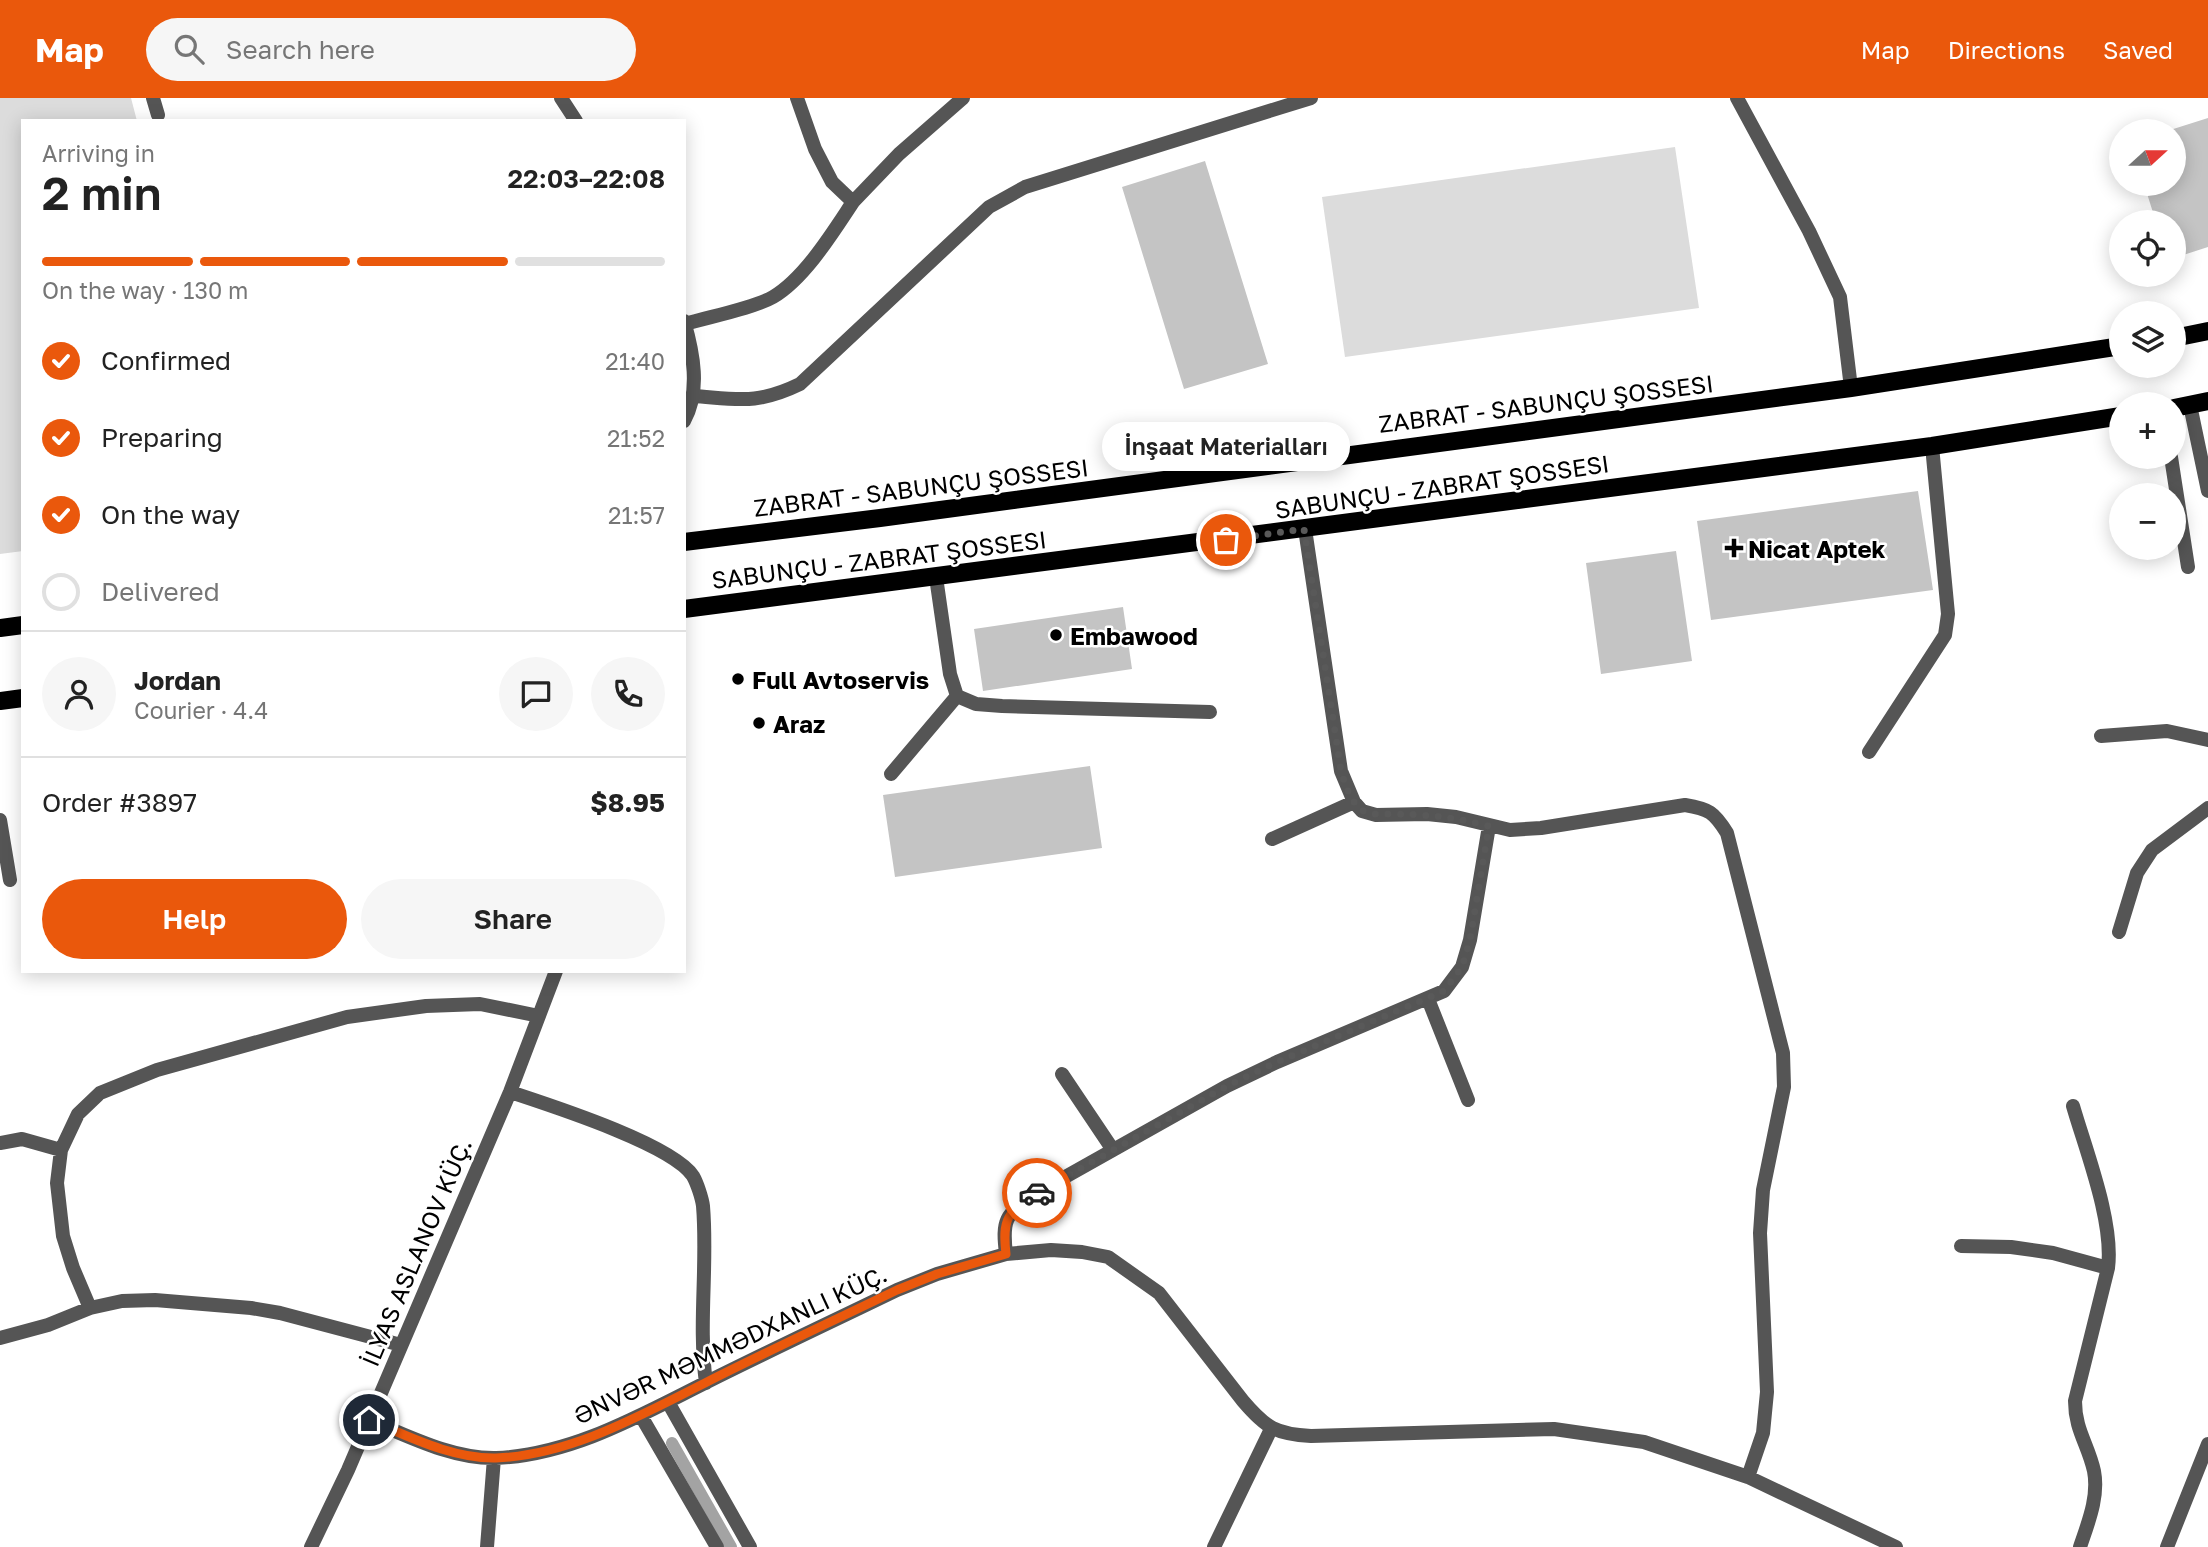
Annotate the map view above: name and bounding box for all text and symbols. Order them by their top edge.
search box [146,18,636,81]
text: Map [35,30,104,69]
icon: search [170,30,208,68]
text: Search here [226,34,375,65]
text: Map [1861,35,1910,64]
text: Directions [1948,35,2065,64]
text: Saved [2103,35,2173,64]
north arrow [2109,119,2186,196]
map controls [2109,119,2186,560]
text: Arriving in [42,139,155,167]
text: 22:03–22:08 [508,163,665,194]
text: 2 min [42,165,162,220]
button: locate [2109,210,2186,287]
text: On the way · 130 m [42,276,248,304]
button: layers [2109,301,2186,378]
icon: check [42,342,80,380]
text: Confirmed [101,345,231,376]
text: 21:40 [605,347,665,375]
street label: ZABRAT - SABUNÇU ŞOSSESI [1377,368,1715,438]
button: + [2109,392,2186,469]
icon: check [42,419,80,457]
callout: İnşaat Materialları [1102,421,1350,470]
text: Preparing [101,422,223,453]
text: 21:52 [607,424,665,452]
text: İnşaat Materialları [1124,432,1328,460]
street label: SABUNÇU - ZABRAT ŞOSSESI [1273,448,1611,524]
street label: ZABRAT - SABUNÇU ŞOSSESI [752,452,1090,522]
button: − [2109,483,2186,560]
icon: check [42,496,80,534]
text: On the way [101,499,240,530]
text: 21:57 [608,501,665,529]
pin [1196,510,1256,570]
icon: bag [1207,521,1245,559]
street label: SABUNÇU - ZABRAT ŞOSSESI [710,524,1048,594]
place label: Nicat Aptek [1748,534,1886,563]
marker: Nicat Aptek [1726,540,1742,556]
text: Delivered [101,576,220,607]
place label: Embawood [1070,621,1198,650]
marker: Embawood [1048,627,1064,643]
button: person [42,657,116,731]
button: chat [499,657,573,731]
button: phone [591,657,665,731]
text: Jordan [134,665,221,696]
place label: Full Avtoservis [752,665,929,694]
marker: Full Avtoservis [730,671,746,687]
text: Courier · 4.4 [134,696,268,724]
place label: Araz [773,709,825,738]
marker: Araz [751,715,767,731]
text: Order #3897 [42,787,197,818]
text: $8.95 [590,787,665,818]
button: Help [42,879,347,959]
button: Share [361,879,665,959]
street label: İLYAS ASLANOV KÜÇ. [355,1134,477,1370]
courier [1002,1158,1072,1228]
icon: car [1018,1174,1056,1212]
street label: ƏNVƏR MƏMMƏDXANLI KÜÇ. [569,1259,891,1429]
pin [339,1390,399,1450]
icon: home [350,1401,388,1439]

